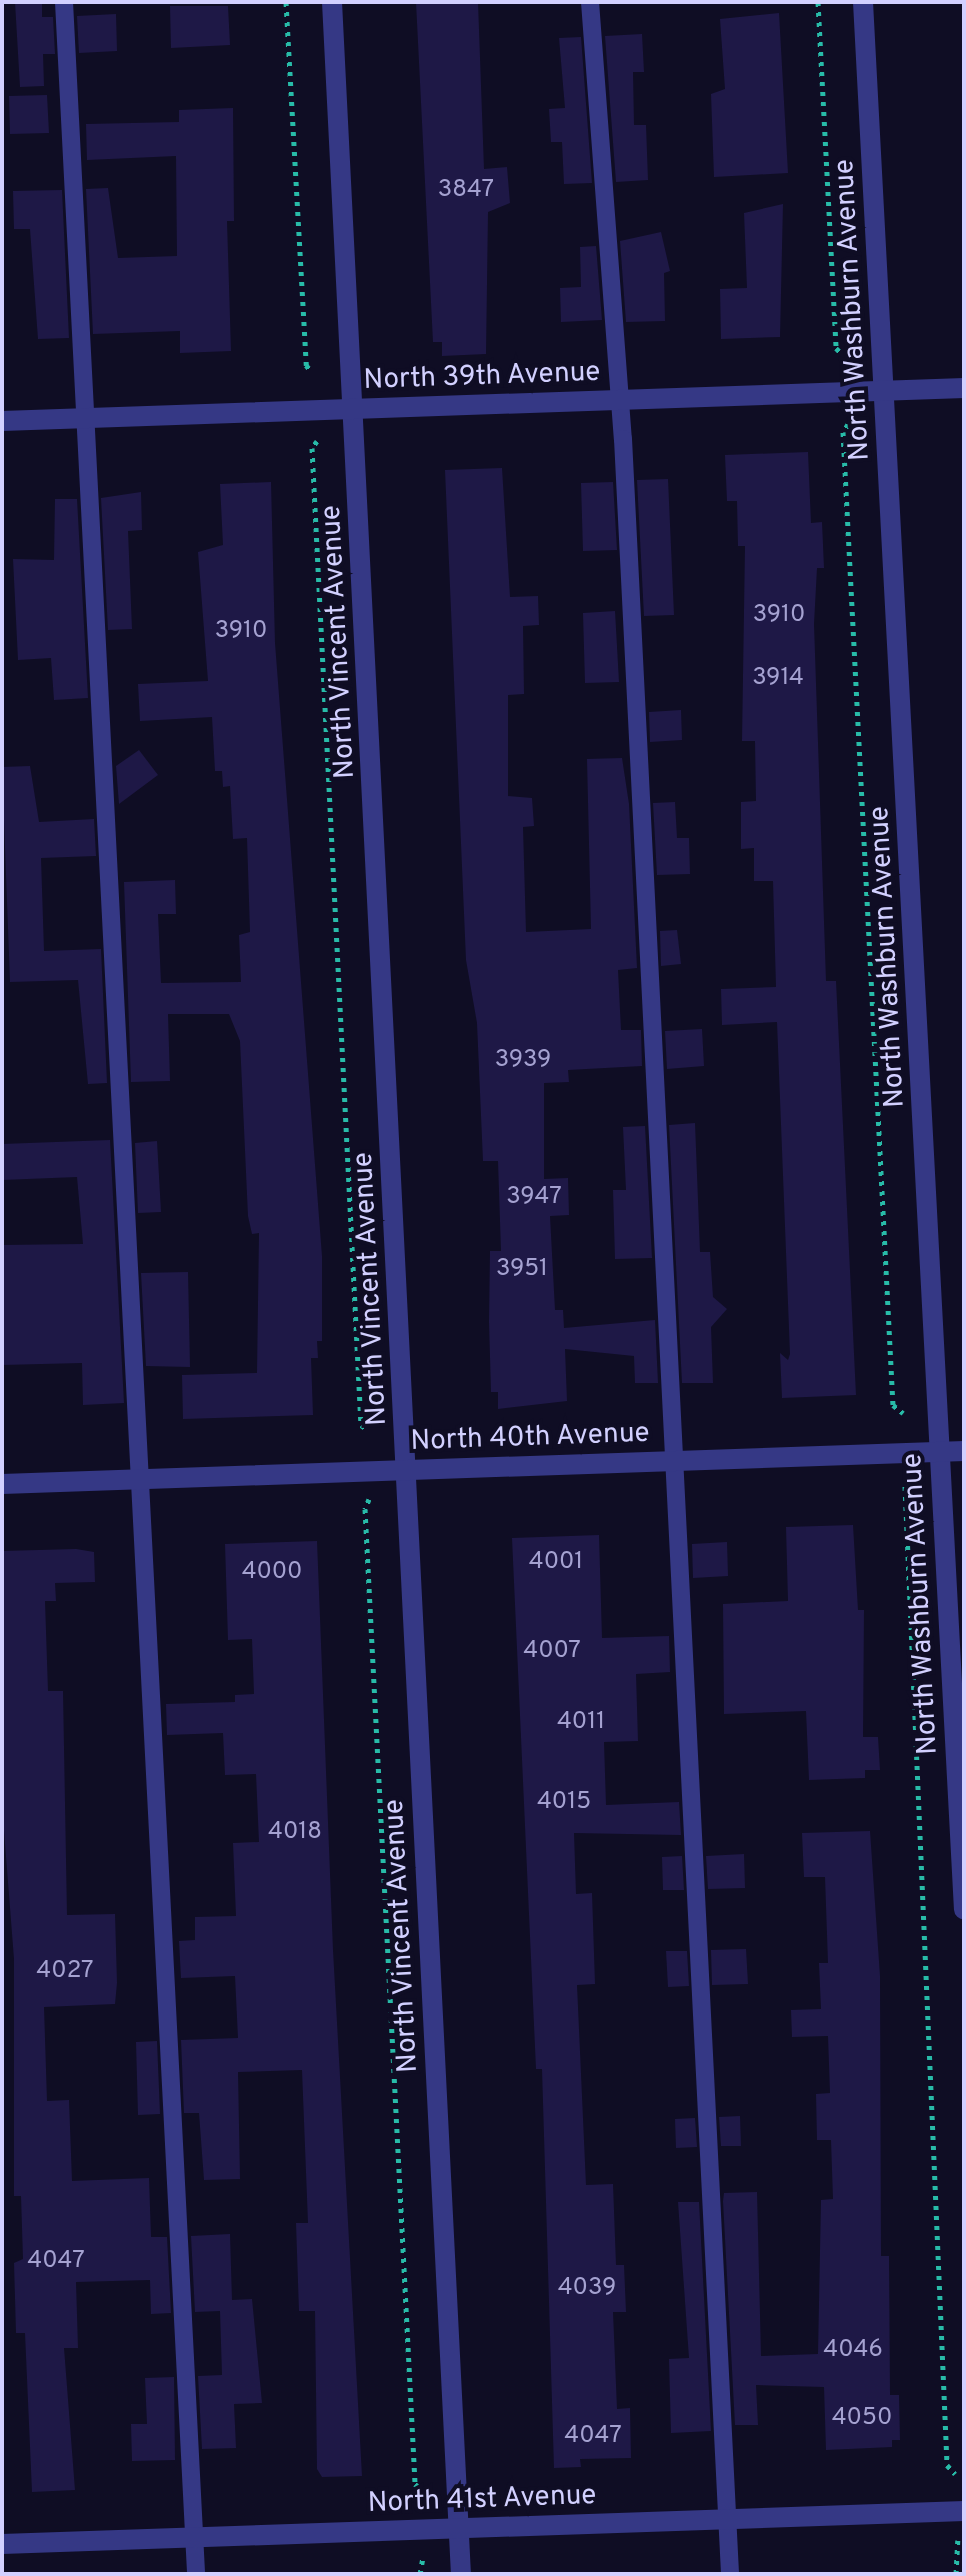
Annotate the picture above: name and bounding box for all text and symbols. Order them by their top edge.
street label: North Washburn Avenue [828,157,878,463]
house number: 3847 [438,177,494,205]
street label: North 39th Avenue [362,356,602,398]
street label: North Vincent Avenue [315,503,363,781]
house number: 3910 [753,602,805,630]
house number: 3910 [215,618,267,646]
house number: 3914 [752,665,804,693]
street label: North Washburn Avenue [863,804,913,1110]
house number: 3939 [495,1047,551,1075]
street label: North Vincent Avenue [347,1150,395,1428]
house number: 3947 [506,1184,562,1212]
house number: 3951 [496,1256,548,1284]
street label: North 40th Avenue [409,1417,651,1459]
street label: North Washburn Avenue [896,1451,946,1757]
house number: 4001 [529,1549,583,1577]
house number: 4000 [242,1559,302,1587]
house number: 4007 [523,1638,581,1666]
house number: 4011 [557,1709,605,1737]
house number: 4015 [537,1789,591,1817]
street label: North Vincent Avenue [378,1797,426,2075]
house number: 4018 [268,1819,322,1847]
house number: 4027 [36,1958,94,1986]
house number: 4047 [27,2248,85,2276]
house number: 4039 [558,2275,616,2303]
house number: 4046 [823,2337,883,2365]
house number: 4050 [832,2405,892,2433]
house number: 4047 [564,2423,622,2451]
street label: North 41st Avenue [367,2479,597,2521]

